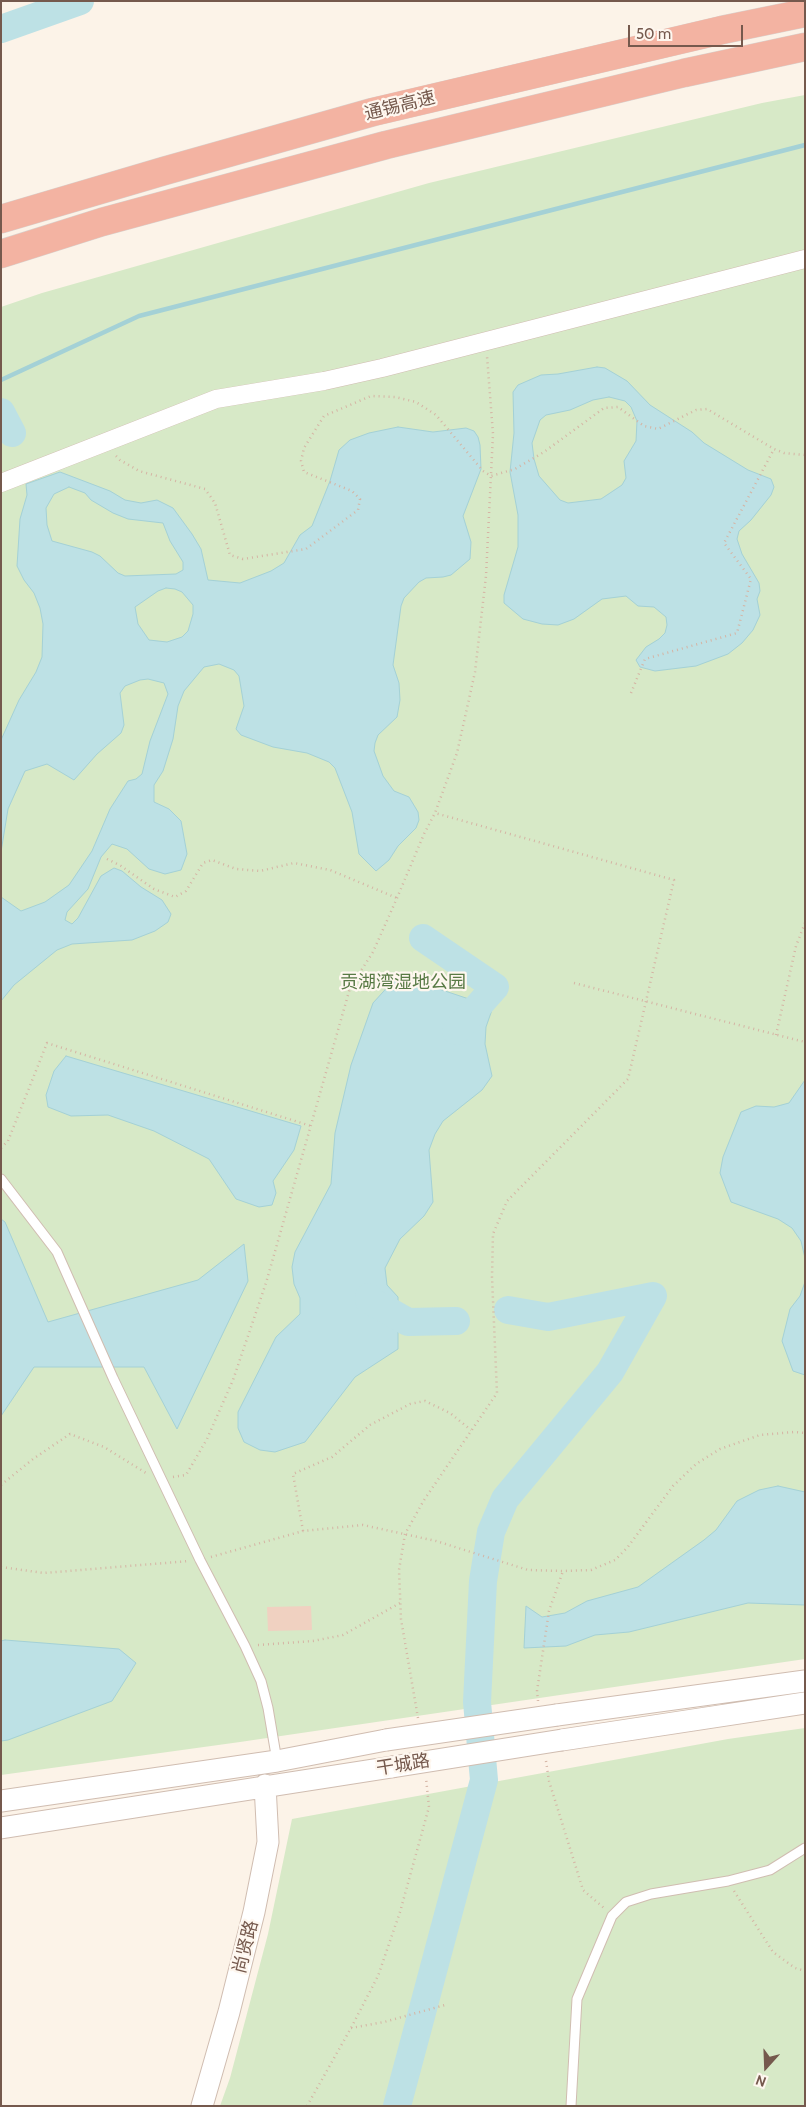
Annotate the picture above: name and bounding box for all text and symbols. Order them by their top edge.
scale bar [631,15,746,47]
text: 50 m [636,25,671,43]
street label: 通锡高速 [362,87,438,125]
park label: 贡湖湾湿地公园 [340,972,466,994]
street label: 干城路 [375,1750,431,1780]
street label: 尚贤路 [229,1918,263,1976]
north arrow [741,2042,791,2092]
text: N [753,2071,769,2091]

